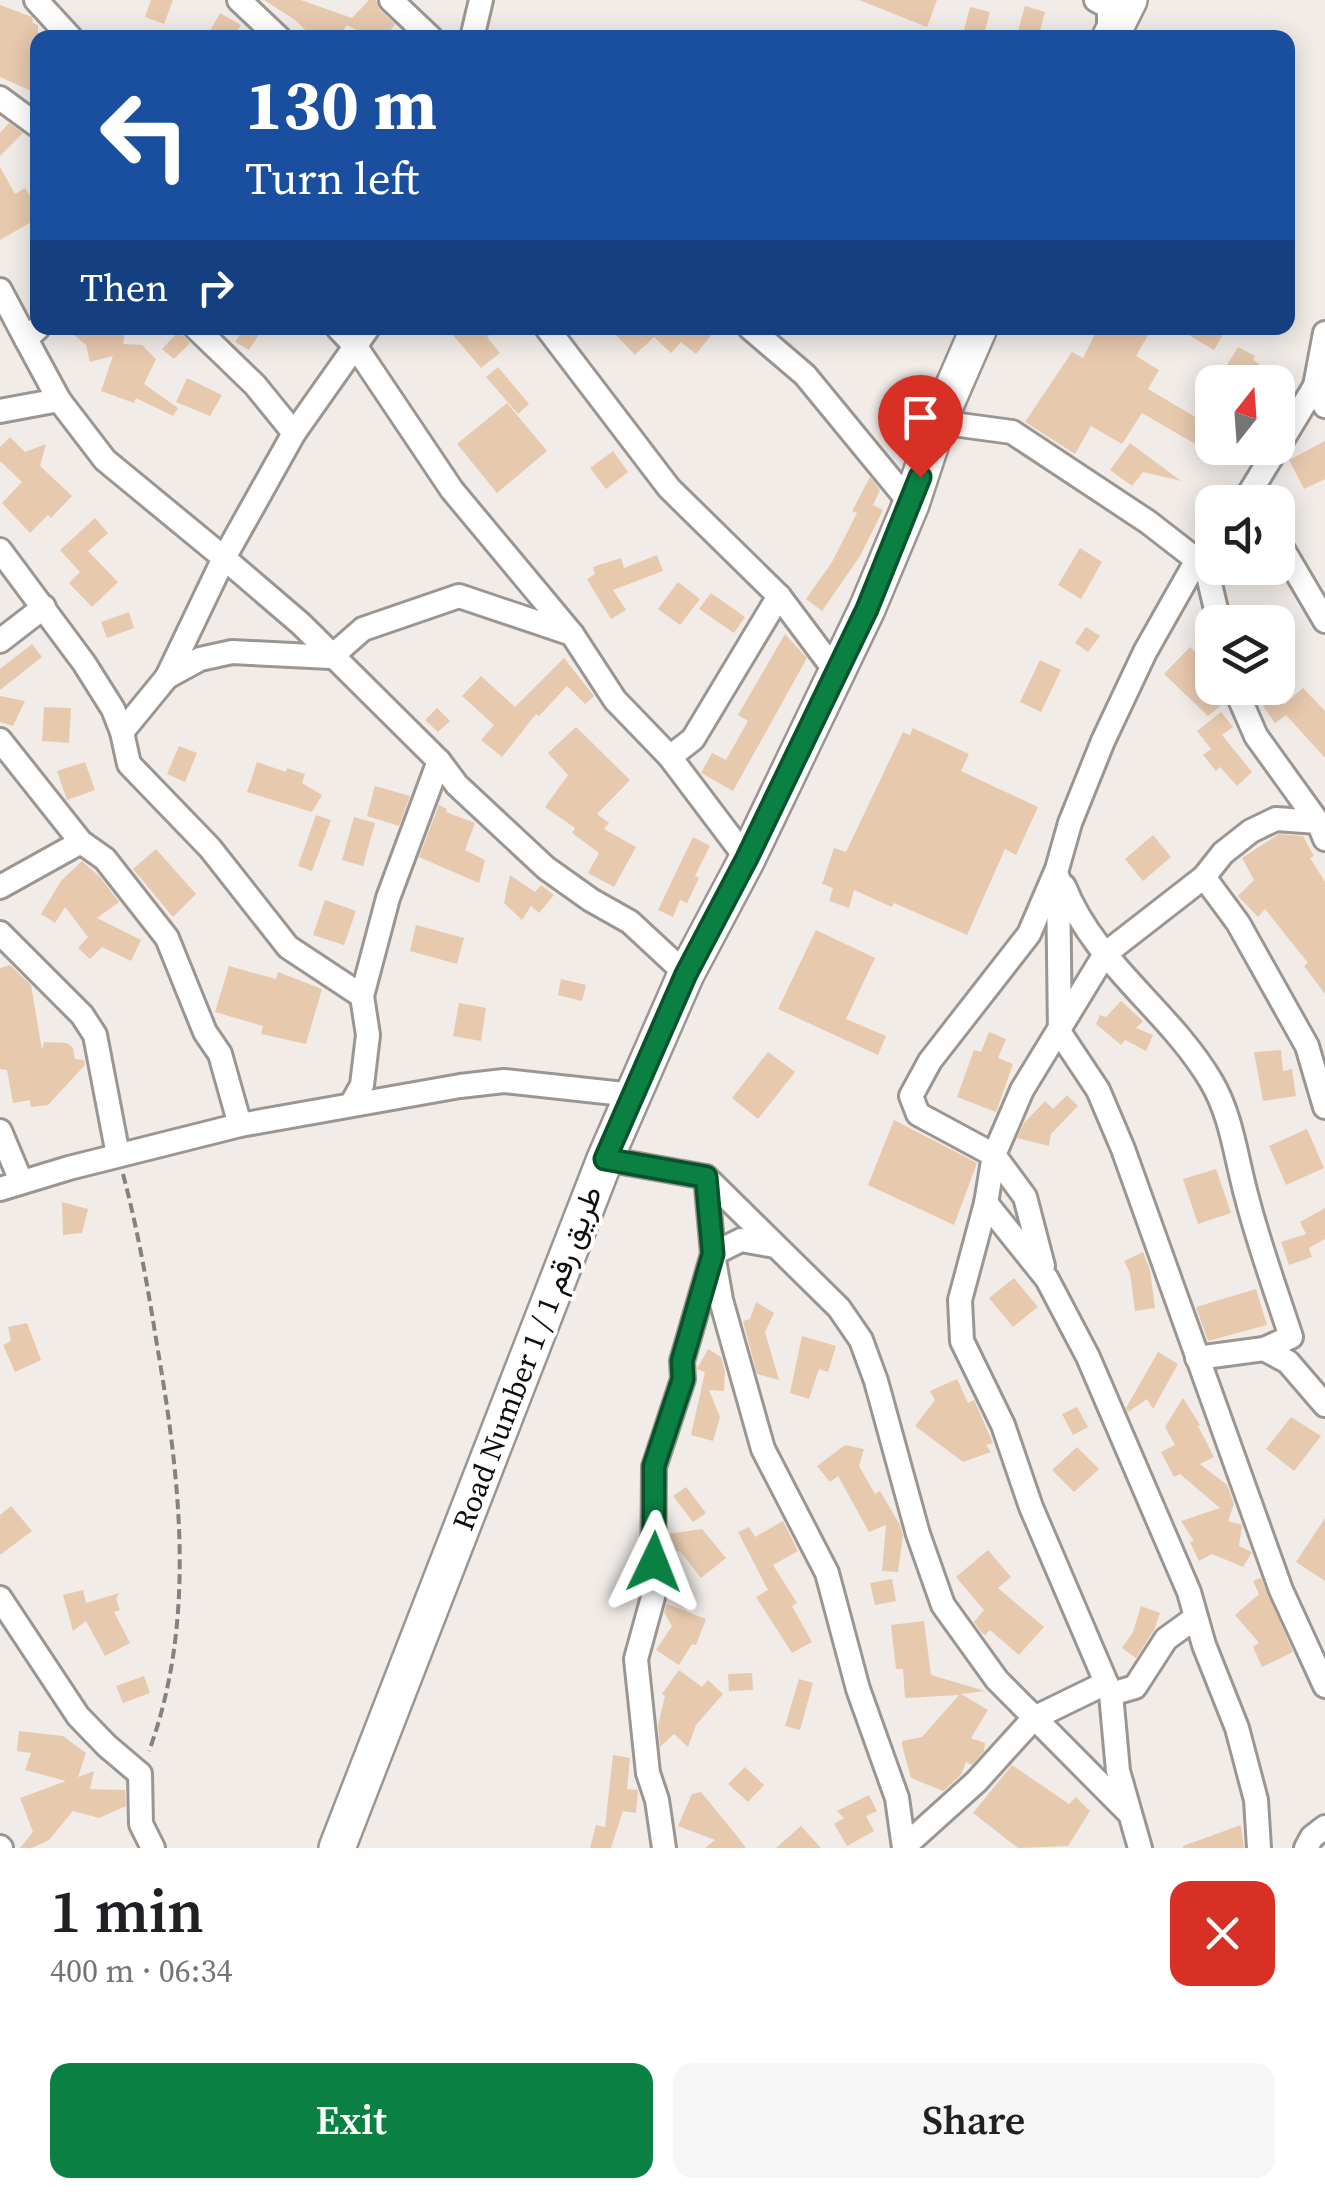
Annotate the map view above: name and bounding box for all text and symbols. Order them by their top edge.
text: 130 m [245,56,437,152]
icon: left [80,70,210,200]
text: Turn left [245,147,419,209]
icon: right [188,260,243,315]
text: Then [80,262,168,314]
north arrow [1195,365,1295,465]
map controls [1195,365,1295,705]
pin [878,375,963,478]
icon: arrive [893,390,948,445]
button: sound [1195,485,1295,585]
button: layers [1195,605,1295,705]
street label: Road Number 1 / طريق رقم 1 [442,1180,612,1536]
position arrow [602,1510,706,1614]
text: 1 min [50,1870,204,1952]
button: close [1170,1881,1275,1986]
text: 400 m · 06:34 [50,1949,232,1993]
button: Exit [50,2063,653,2178]
button: Share [673,2063,1275,2178]

